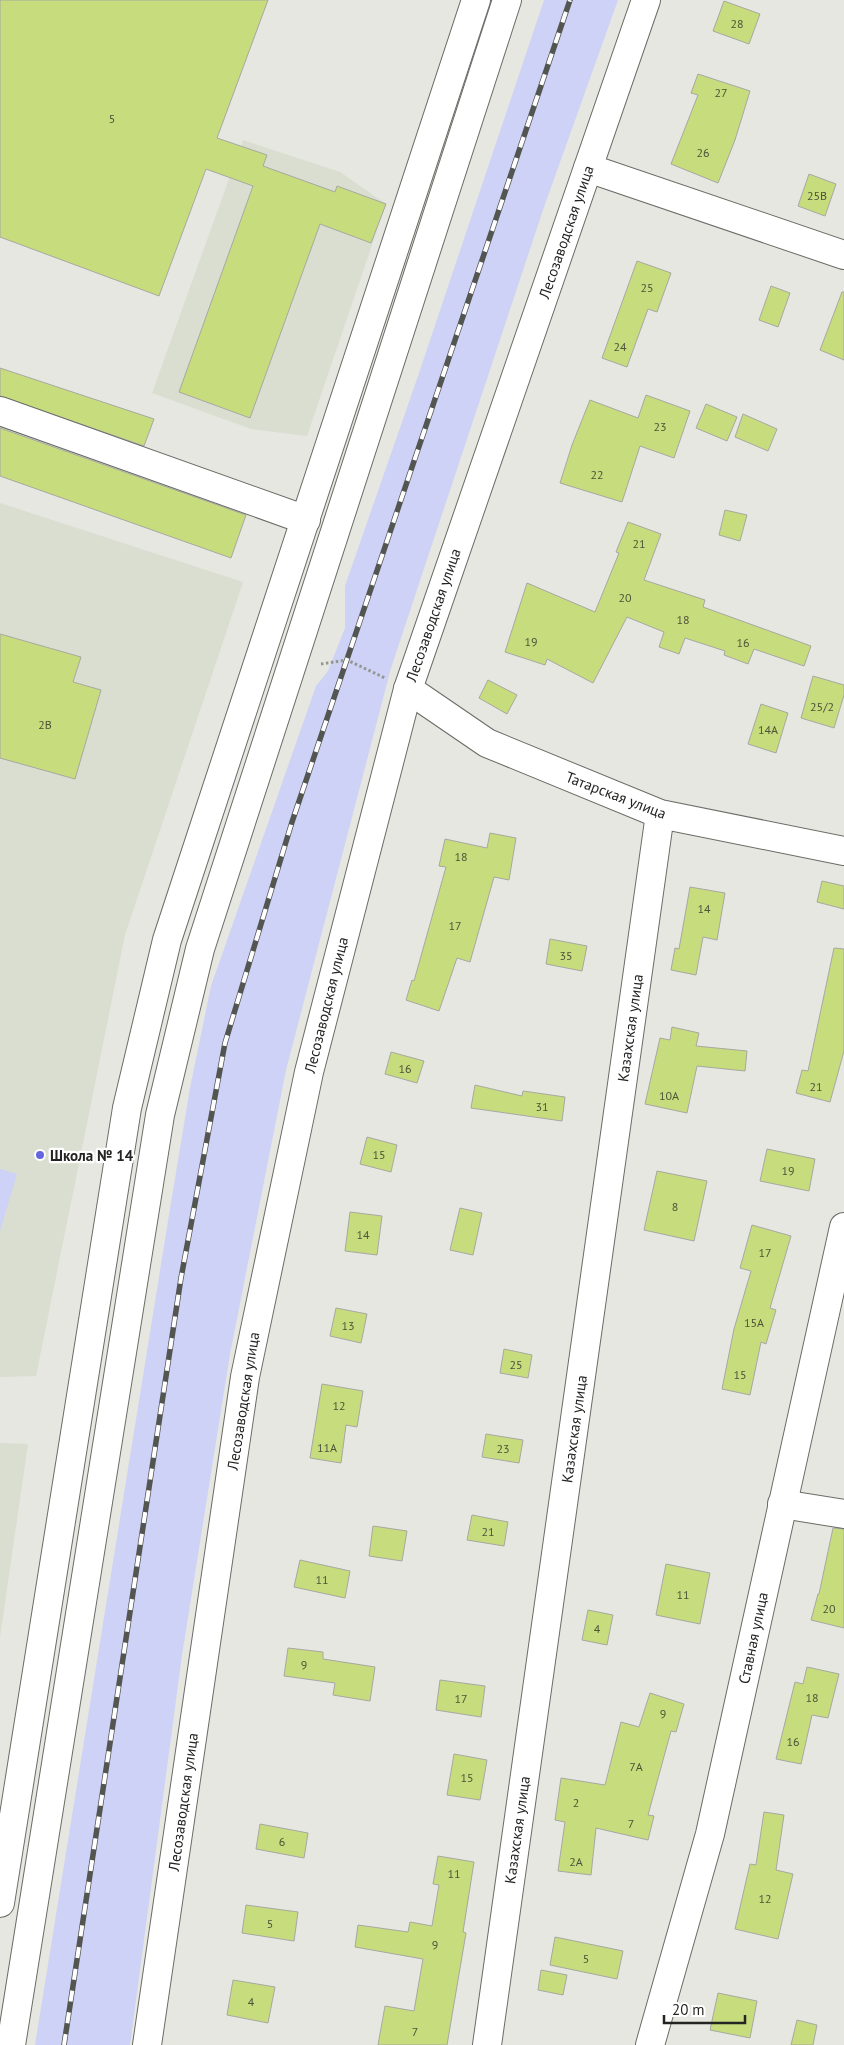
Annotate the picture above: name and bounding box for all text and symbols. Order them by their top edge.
house number: 28 [730,16,744,31]
house number: 27 [714,85,728,100]
house number: 5 [109,111,115,126]
house number: 26 [696,145,710,160]
street label: Лесозаводская улица [534,163,598,302]
house number: 25В [807,188,827,203]
house number: 25 [640,280,654,295]
house number: 24 [613,339,627,354]
house number: 23 [653,419,667,434]
house number: 22 [590,467,604,482]
house number: 21 [632,536,646,551]
street label: Лесозаводская улица [401,546,465,685]
house number: 20 [618,590,632,605]
house number: 18 [676,612,690,627]
house number: 19 [524,634,538,649]
house number: 16 [736,635,750,650]
house number: 25/2 [810,699,834,714]
house number: 2В [38,717,52,732]
house number: 14А [758,722,778,737]
street label: Татарская улица [563,767,669,823]
house number: 18 [454,849,468,864]
house number: 14 [697,901,711,916]
house number: 17 [448,918,462,933]
street label: Лесозаводская улица [300,935,352,1076]
house number: 35 [559,948,573,963]
street label: Казахская улица [613,973,647,1083]
house number: 16 [398,1061,412,1076]
house number: 21 [809,1079,823,1094]
house number: 10А [659,1088,679,1103]
house number: 31 [535,1099,549,1114]
place label: Школа № 14 [50,1146,134,1165]
house number: 15 [372,1147,386,1162]
marker: Школа № 14 [34,1149,46,1161]
house number: 19 [781,1163,795,1178]
house number: 8 [672,1199,678,1214]
house number: 14 [356,1227,370,1242]
house number: 17 [758,1245,772,1260]
house number: 15А [744,1315,764,1330]
house number: 13 [341,1318,355,1333]
street label: Лесозаводская улица [223,1331,263,1472]
house number: 25 [509,1357,523,1372]
house number: 15 [733,1367,747,1382]
street label: Казахская улица [557,1374,591,1484]
house number: 12 [332,1398,346,1413]
house number: 11А [317,1440,337,1455]
house number: 23 [496,1441,510,1456]
house number: 21 [481,1524,495,1539]
house number: 11 [315,1572,329,1587]
house number: 11 [676,1587,690,1602]
street label: Ставная улица [734,1590,772,1686]
house number: 20 [822,1601,836,1616]
house number: 4 [594,1621,601,1636]
house number: 9 [301,1657,307,1672]
house number: 18 [805,1690,819,1705]
house number: 17 [454,1691,468,1706]
house number: 9 [660,1706,666,1721]
street label: Лесозаводская улица [164,1732,202,1873]
house number: 16 [786,1734,800,1749]
house number: 7А [629,1759,643,1774]
house number: 15 [460,1770,474,1785]
street label: Казахская улица [500,1775,534,1885]
house number: 2 [573,1795,579,1810]
house number: 7 [628,1816,634,1831]
house number: 6 [279,1834,285,1849]
house number: 2А [569,1854,583,1869]
house number: 11 [447,1866,461,1881]
house number: 12 [758,1891,772,1906]
house number: 5 [267,1916,273,1931]
house number: 9 [432,1937,438,1952]
house number: 5 [583,1951,589,1966]
scale bar [664,1992,745,2024]
house number: 4 [248,1994,255,2009]
text: 20 m [672,2000,705,2019]
house number: 7 [412,2024,418,2039]

